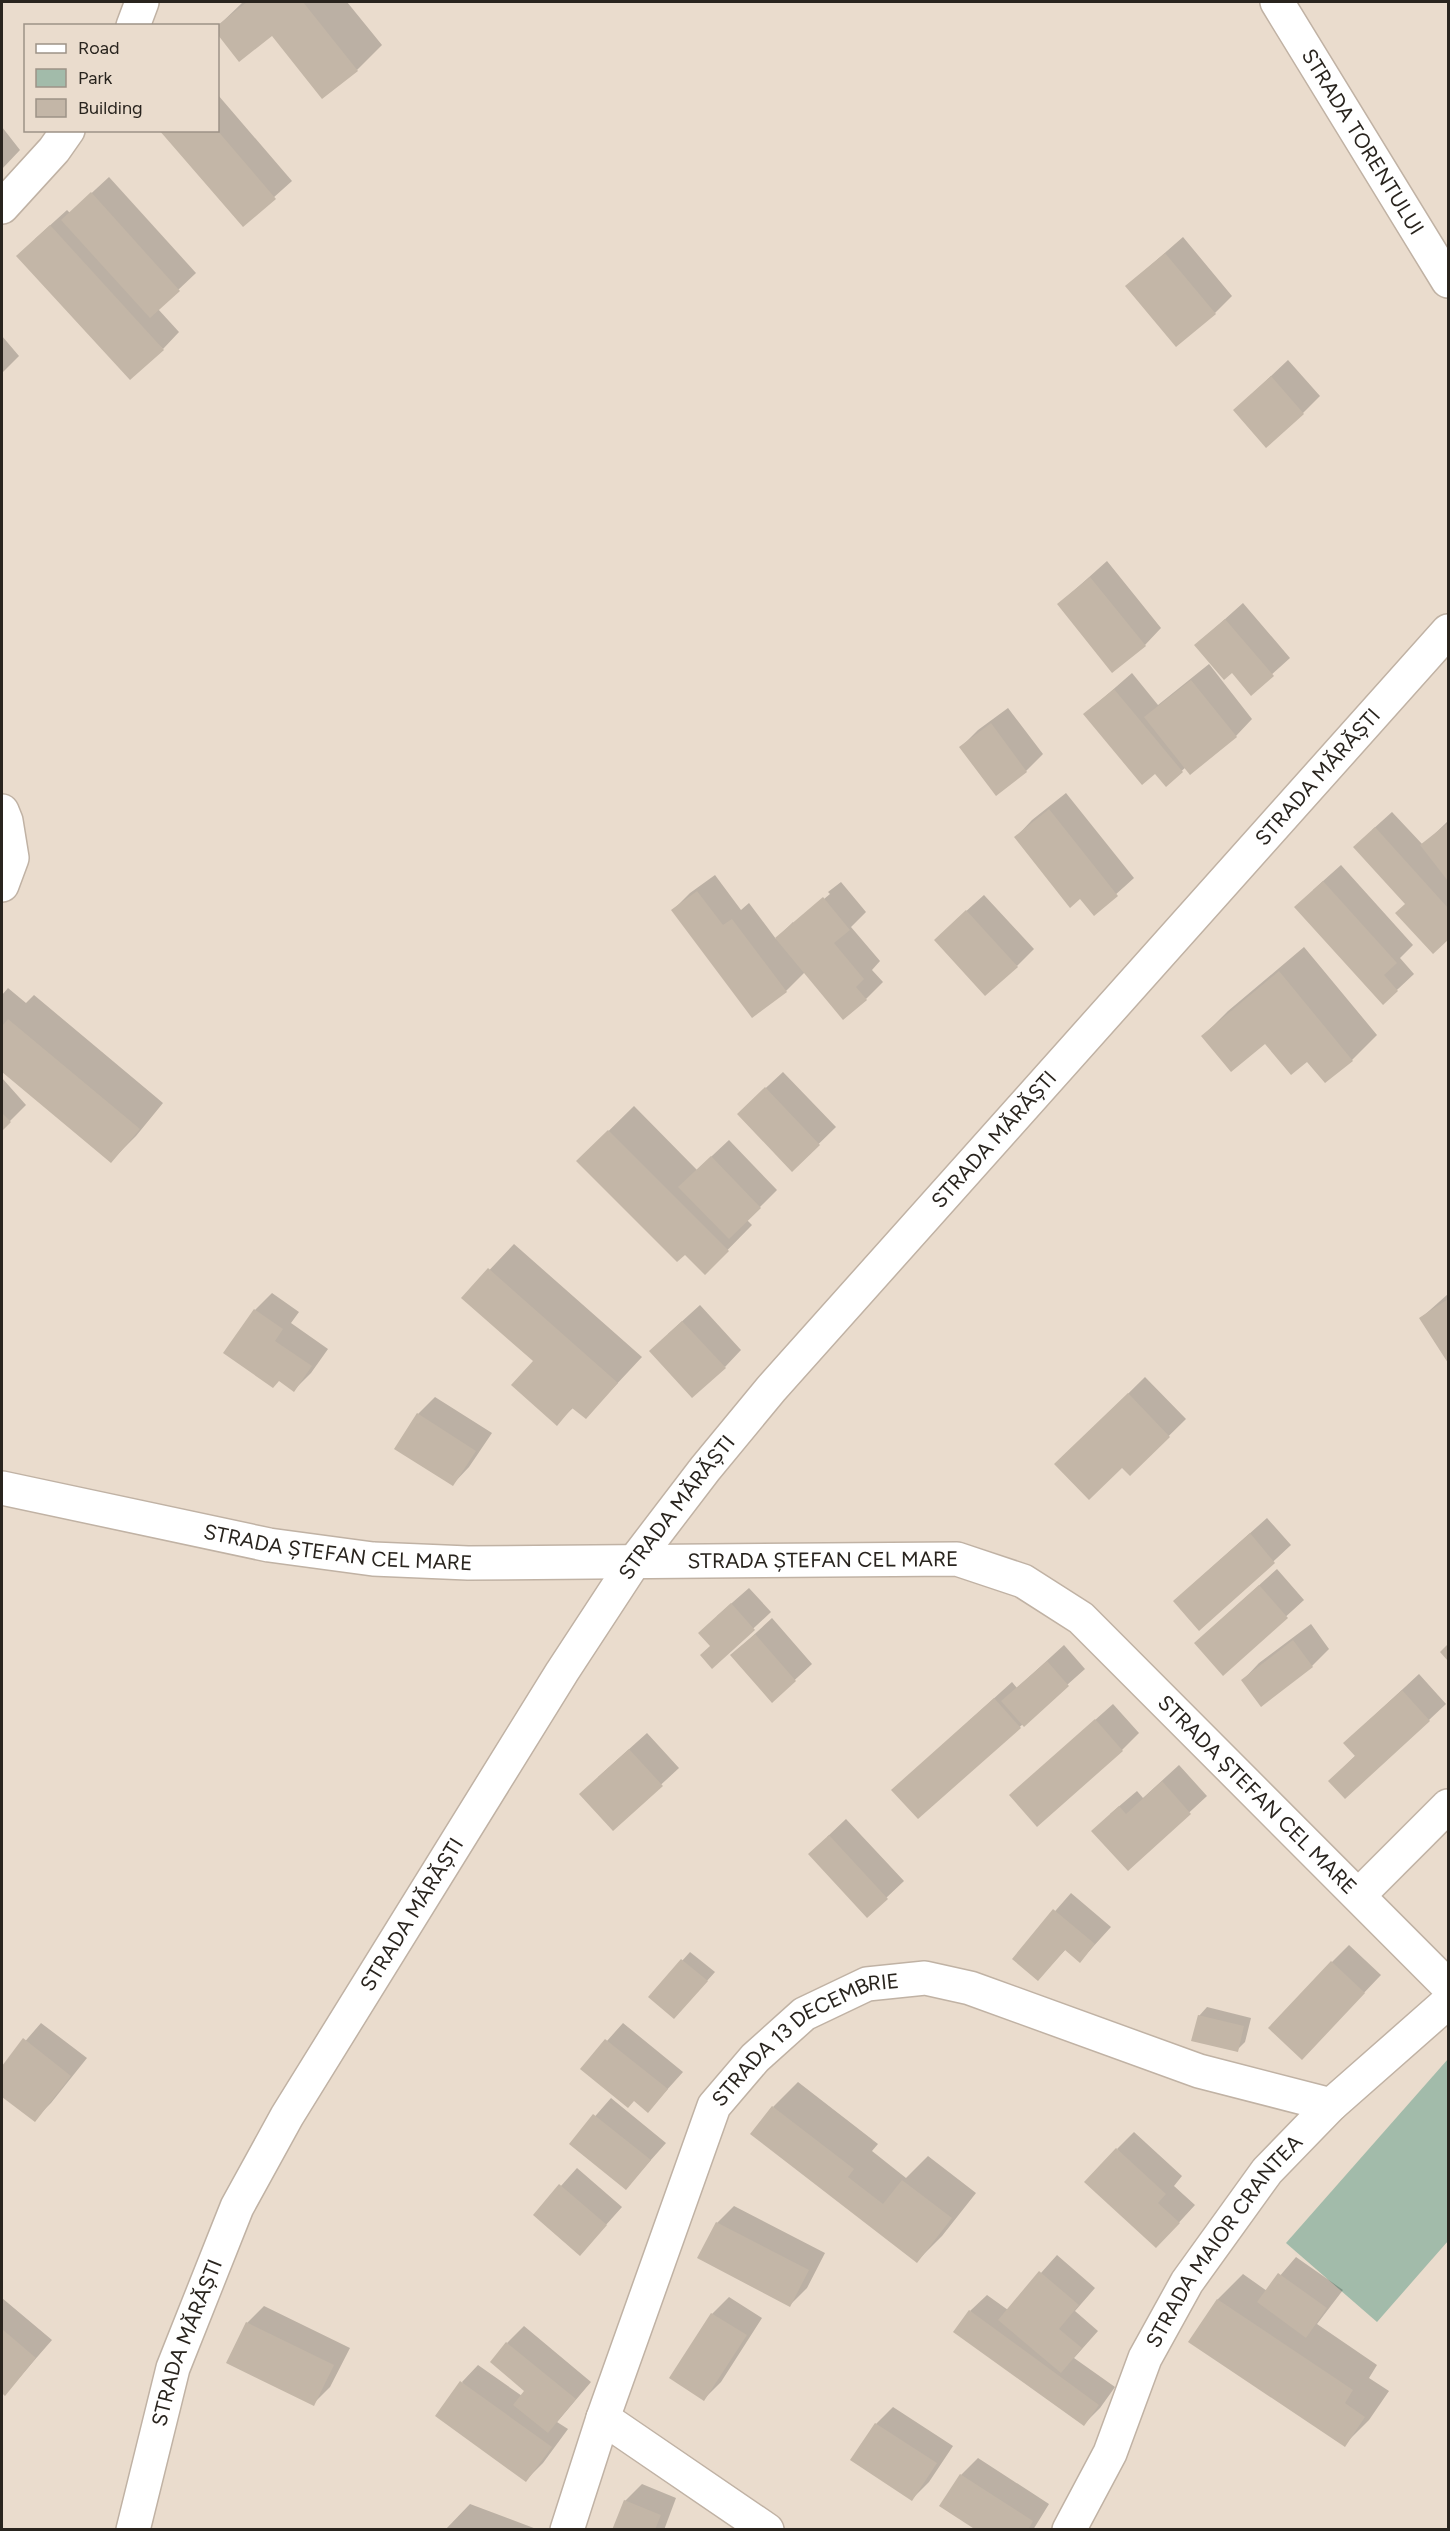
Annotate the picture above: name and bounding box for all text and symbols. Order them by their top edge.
legend [24,24,219,132]
text: Road [78,37,119,59]
street label: STRADA TORENTULUI [1297,44,1430,239]
text: Park [78,67,113,89]
text: Building [78,97,143,119]
street label: STRADA MĂRĂȘTI [1250,703,1385,850]
street label: STRADA MĂRĂȘTI [926,1065,1061,1213]
street label: STRADA MĂRĂȘTI [613,1430,740,1584]
street label: STRADA ȘTEFAN CEL MARE [201,1518,473,1575]
street label: STRADA ȘTEFAN CEL MARE [687,1546,959,1573]
street label: STRADA ȘTEFAN CEL MARE [1153,1690,1362,1899]
street label: STRADA MĂRĂȘTI [355,1833,468,1995]
street label: STRADA 13 DECEMBRIE [706,1968,900,2111]
street label: STRADA MAIOR CRANTEA [1140,2129,1307,2352]
street label: STRADA MĂRĂȘTI [146,2256,227,2429]

